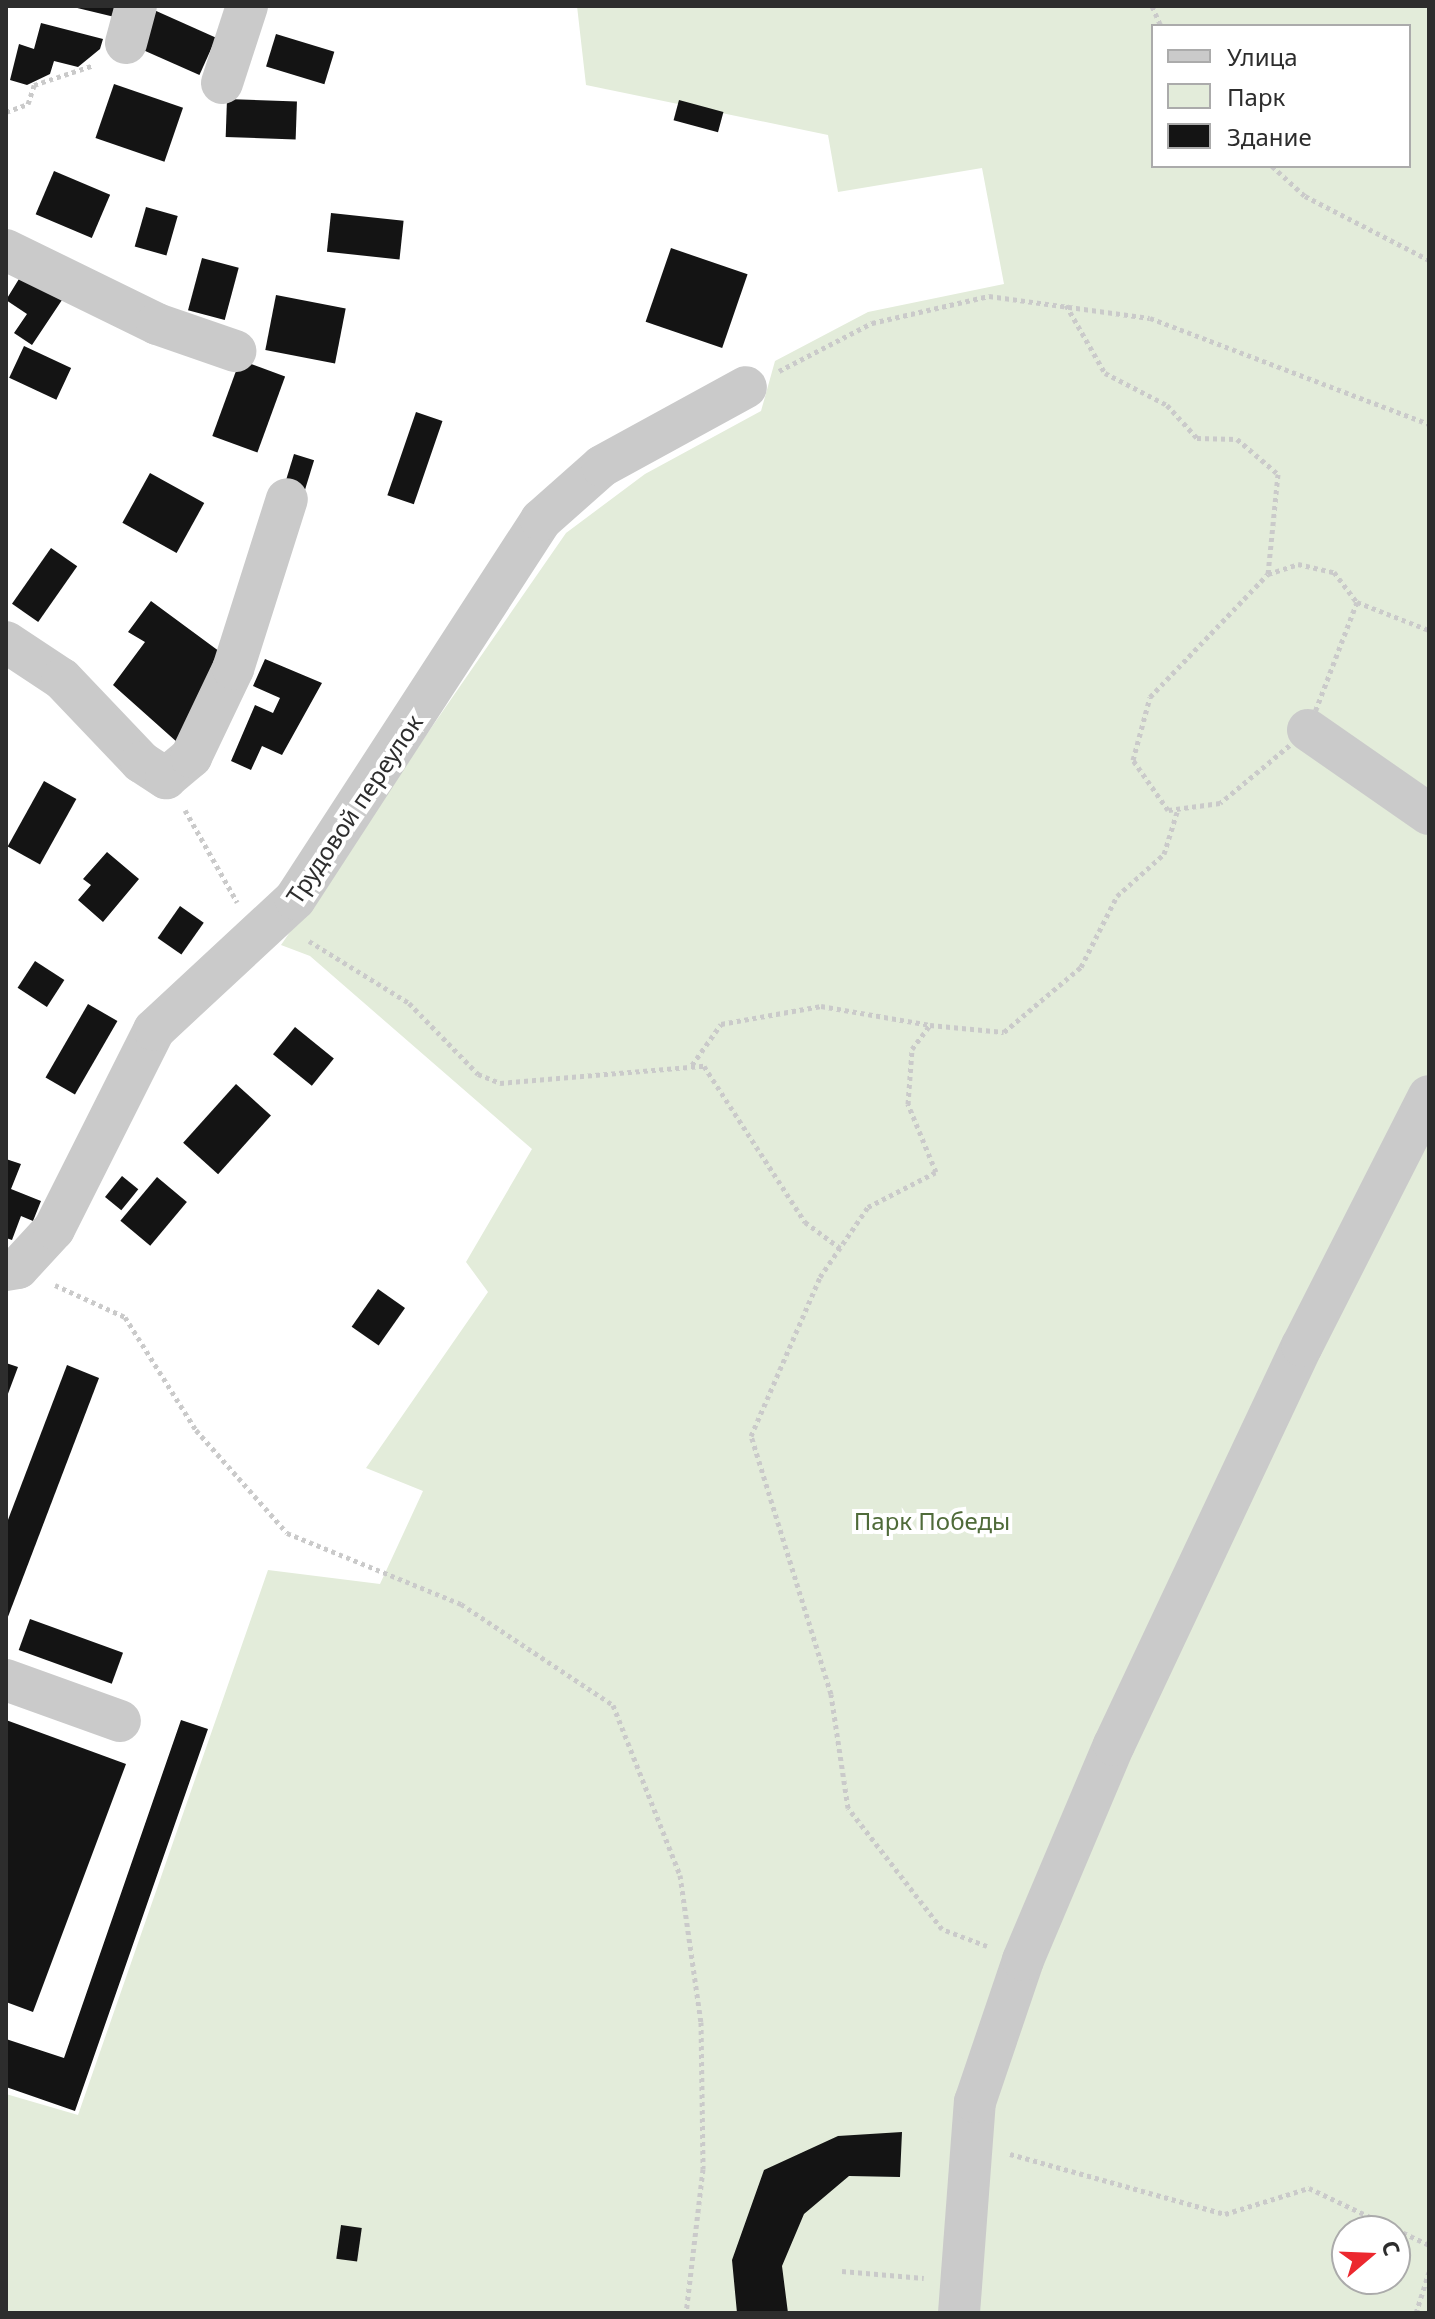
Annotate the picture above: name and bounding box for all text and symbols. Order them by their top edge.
legend [1151,24,1411,168]
text: Улица [1227,40,1298,73]
text: Парк [1227,80,1285,113]
text: Здание [1227,120,1312,153]
street label: Трудовой переулок [280,709,428,909]
park label: Парк Победы [854,1507,1010,1535]
north arrow [1331,2215,1411,2295]
text: С [1375,2236,1408,2259]

